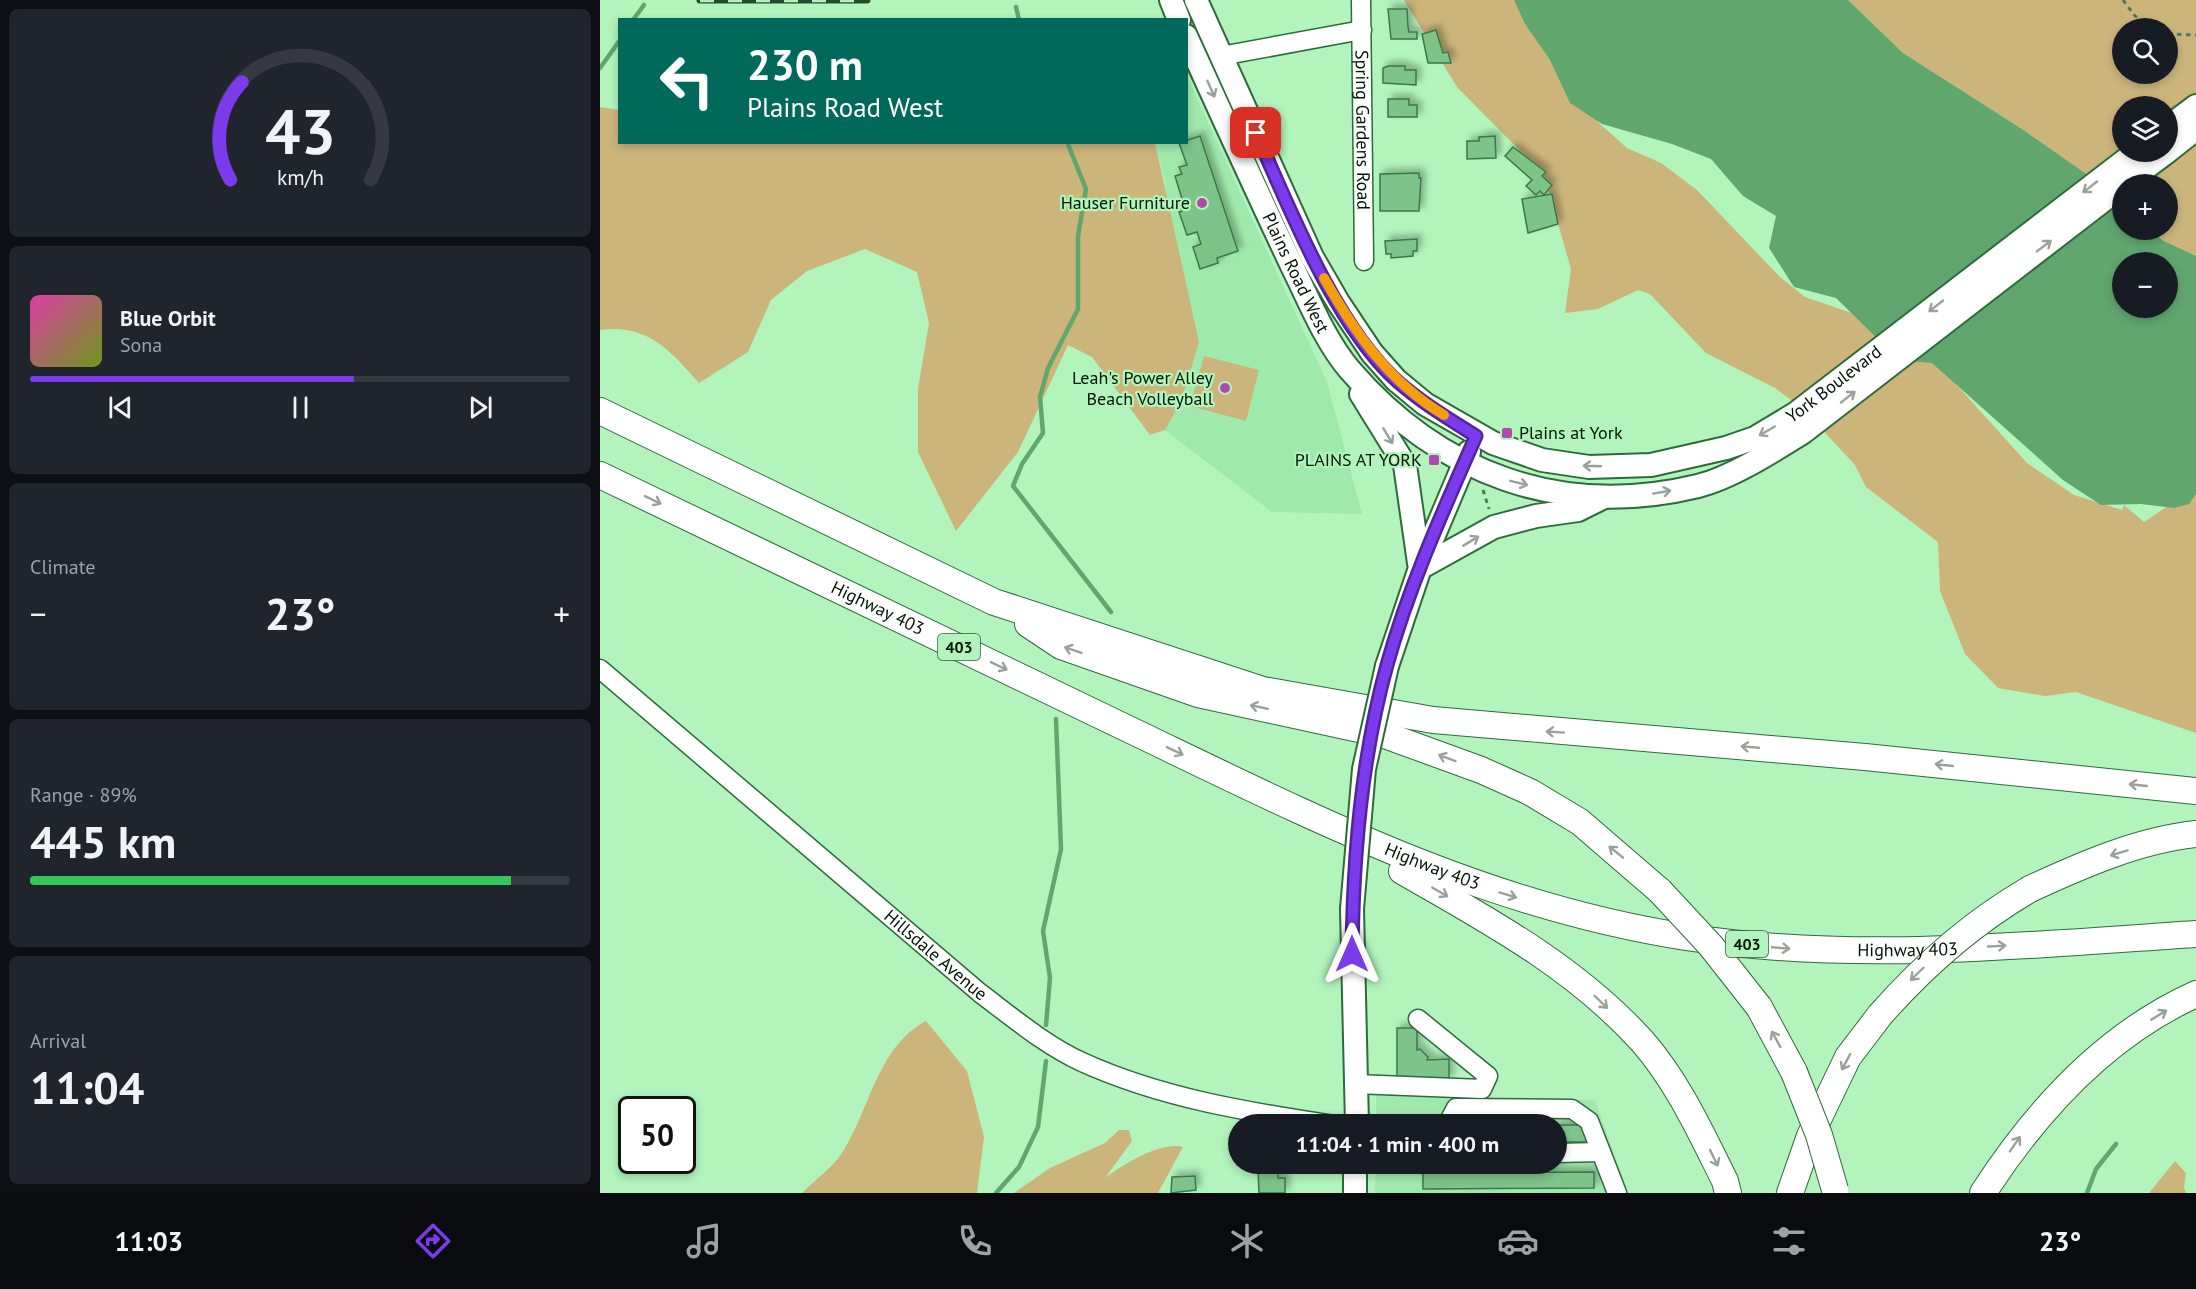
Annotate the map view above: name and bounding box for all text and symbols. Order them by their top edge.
map controls [2112,18,2178,318]
button: search [2112,18,2178,84]
text: 230 m [747,37,863,92]
icon: left [648,42,726,120]
street label: Spring Gardens Road [1351,50,1375,210]
one-way arrow [1205,79,1217,97]
text: 43 [265,90,335,171]
text: Plains Road West [747,90,943,124]
button: layers [2112,96,2178,162]
pin [1230,107,1281,158]
icon: arrive [1239,116,1272,149]
text: km/h [276,163,323,191]
button: + [2112,174,2178,240]
one-way arrow [2082,181,2098,194]
place label: Hauser Furniture [1061,191,1190,214]
marker: Hauser Furniture [1195,196,1209,210]
street label: Plains Road West [1258,209,1335,337]
one-way arrow [2035,239,2051,252]
button: − [2112,252,2178,318]
one-way arrow [1928,300,1944,313]
text: Blue Orbit [120,304,216,332]
text: Sona [120,332,162,358]
street label: York Boulevard [1782,340,1886,428]
place label: Leah's Power Alley Beach Volleyball [1072,366,1214,410]
marker: Leah's Power Alley Beach Volleyball [1218,381,1232,395]
icon: previous [104,391,137,424]
icon: pause [284,391,317,424]
icon: next [464,391,497,424]
one-way arrow [1840,391,1856,403]
place label: Plains at York [1519,421,1623,444]
one-way arrow [1759,425,1776,437]
marker: Plains at York [1500,426,1514,440]
one-way arrow [1383,427,1395,444]
place label: PLAINS AT YORK [1295,448,1422,471]
marker: PLAINS AT YORK [1427,453,1441,467]
one-way arrow [1583,460,1603,471]
one-way arrow [1509,478,1528,490]
one-way arrow [1652,486,1671,497]
one-way arrow [643,495,661,507]
one-way arrow [1462,534,1479,546]
text: Climate [30,554,96,580]
street label: Highway 403 [828,576,928,640]
text: 23° [265,584,335,642]
text: − [30,592,47,635]
text: + [553,592,570,635]
road number: 403 [938,634,980,660]
one-way arrow [1064,643,1083,654]
one-way arrow [989,661,1007,673]
one-way arrow [1249,701,1269,712]
one-way arrow [1546,726,1566,737]
one-way arrow [1740,741,1760,752]
one-way arrow [1165,745,1183,757]
one-way arrow [1438,751,1456,762]
one-way arrow [1934,760,1954,771]
one-way arrow [2128,779,2148,790]
text: Range · 89% [30,782,137,808]
text: 445 km [30,812,176,870]
street label: Highway 403 [1381,837,1483,895]
one-way arrow [1608,845,1624,858]
one-way arrow [2110,848,2129,859]
one-way arrow [1431,887,1448,899]
one-way arrow [1498,890,1517,901]
street label: Hillsdale Avenue [880,904,992,1005]
position arrow [1320,922,1384,986]
road number: 403 [1726,931,1768,957]
street label: Highway 403 [1857,937,1958,961]
one-way arrow [1987,940,2007,951]
one-way arrow [1771,943,1791,954]
one-way arrow [1909,967,1924,982]
one-way arrow [1593,994,1608,1009]
one-way arrow [2150,1009,2167,1021]
text: Arrival [30,1028,86,1054]
one-way arrow [1770,1031,1781,1049]
one-way arrow [1840,1053,1852,1070]
text: 11:04 [30,1058,144,1116]
speed limit sign: 50 [618,1096,696,1174]
text: 11:04 · 1 min · 400 m [1296,1130,1499,1158]
one-way arrow [2009,1137,2021,1153]
one-way arrow [1709,1149,1720,1167]
icon: directions [412,1220,454,1262]
icon: music [683,1220,725,1262]
icon: phone [954,1220,996,1262]
icon: climate [1226,1220,1268,1262]
icon: car [1497,1220,1539,1262]
icon: filters [1768,1220,1810,1262]
text: 11:03 [115,1224,183,1258]
text: 23° [2039,1224,2081,1258]

